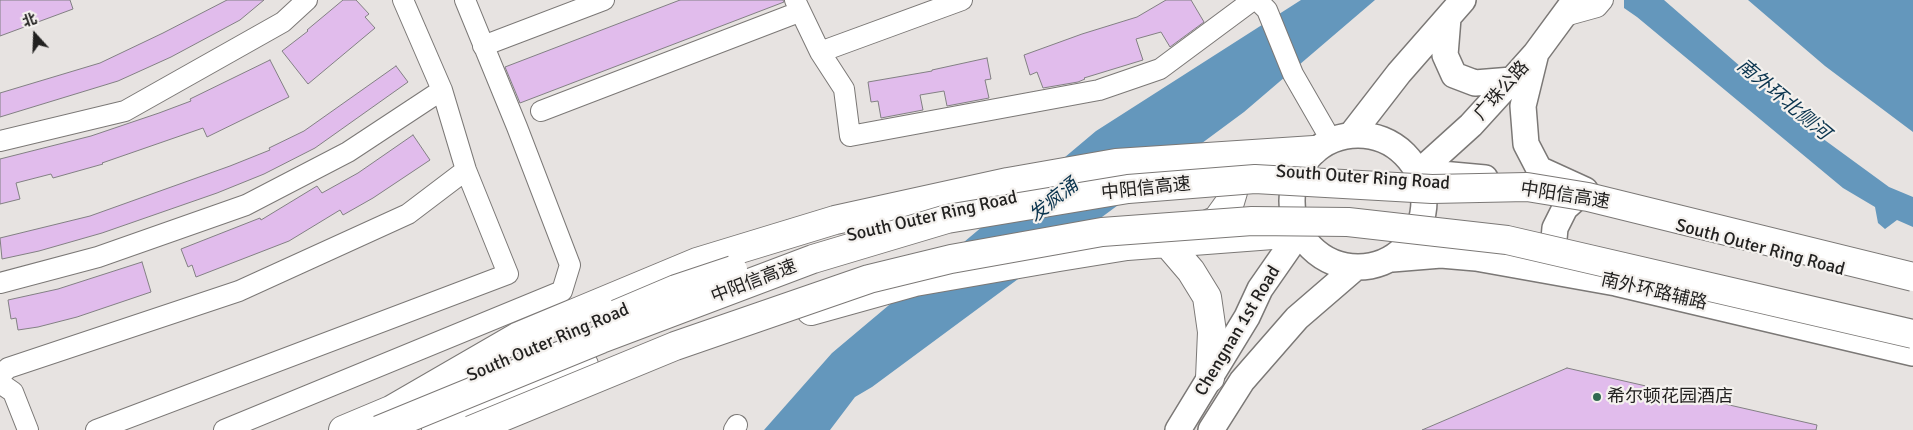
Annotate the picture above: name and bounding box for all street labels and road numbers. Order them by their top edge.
street label: 广珠公路 [1470,57,1534,125]
street label: South Outer Ring Road [1275,161,1451,195]
street label: 中阳信高速 [1100,174,1192,204]
street label: 中阳信高速 [1519,178,1611,214]
street label: South Outer Ring Road [845,187,1019,247]
street label: South Outer Ring Road [1673,215,1847,281]
street label: 中阳信高速 [708,256,800,308]
street label: Chengnan 1st Road [1191,262,1285,400]
street label: 南外环路辅路 [1599,269,1709,315]
street label: South Outer Ring Road [464,299,632,387]

